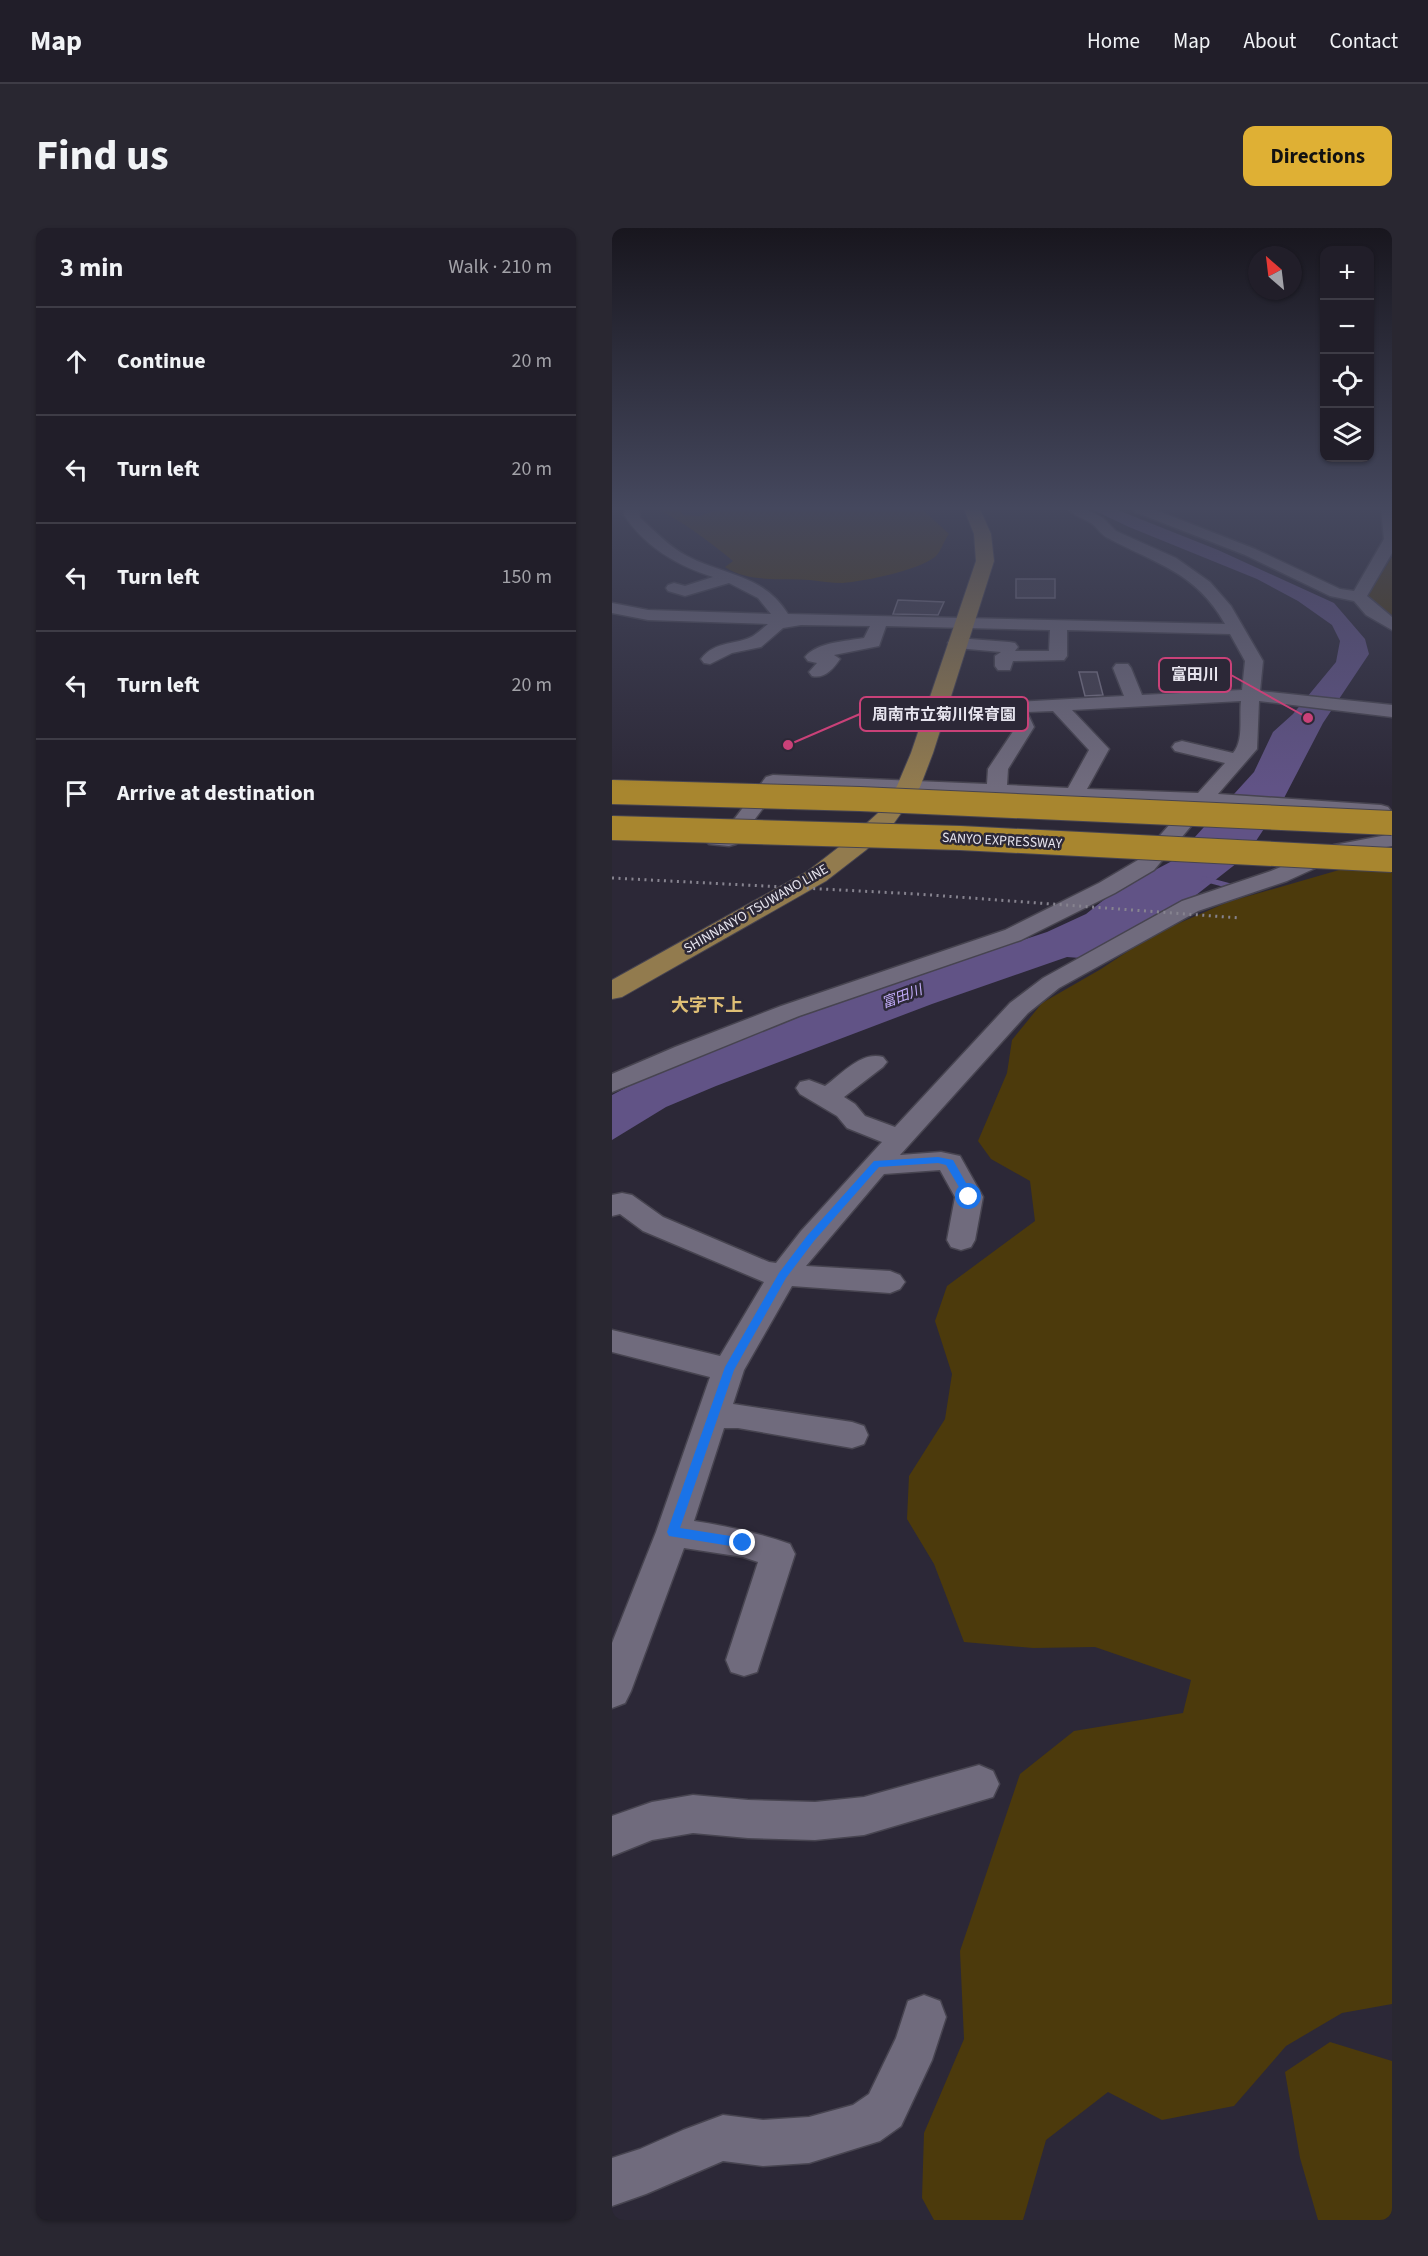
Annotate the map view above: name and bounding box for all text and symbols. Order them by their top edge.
text: Map [30,21,82,61]
text: Home [1087,26,1140,56]
text: Map [1173,26,1211,56]
text: About [1244,26,1296,56]
text: Contact [1329,26,1398,56]
text: Find us [36,126,169,186]
button: Directions [1243,126,1392,186]
north arrow [1248,246,1302,300]
map controls [1320,246,1374,462]
button: + [1320,246,1374,300]
text: 3 min [60,249,123,286]
text: Walk · 210 m [448,253,552,281]
button: − [1320,300,1374,354]
icon: ahead [60,345,93,378]
text: Continue [117,345,206,377]
text: 20 m [512,347,552,375]
button: locate [1320,354,1374,408]
button: layers [1320,408,1374,462]
icon: left [60,453,93,486]
text: Turn left [117,453,199,485]
text: 20 m [512,455,552,483]
icon: left [60,561,93,594]
text: Turn left [117,561,199,593]
text: 150 m [502,563,552,591]
callout: 富田川 [1159,658,1231,692]
text: 富田川 [1171,664,1219,686]
icon: left [60,669,93,702]
text: Turn left [117,669,199,701]
text: 20 m [512,671,552,699]
callout: 周南市立菊川保育園 [860,697,1028,731]
text: 周南市立菊川保育園 [872,704,1016,726]
icon: arrive [60,777,93,810]
text: Arrive at destination [117,777,315,809]
street label: SANYO EXPRESSWAY [941,828,1063,854]
street label: SHINNANYO TSUWANO LINE [680,859,832,959]
water label: 富田川 [879,980,927,1014]
district label: 大字下上 [671,993,743,1018]
route start [955,1183,981,1209]
route end [729,1529,755,1555]

